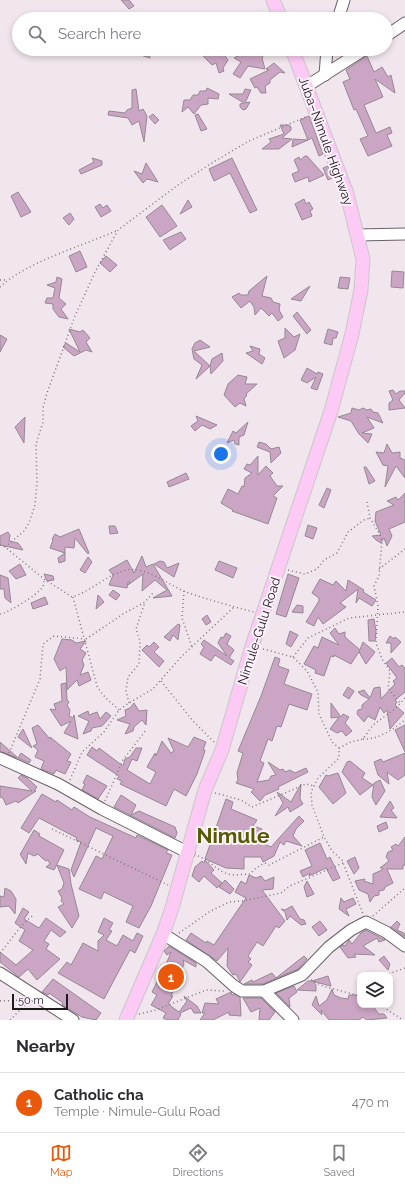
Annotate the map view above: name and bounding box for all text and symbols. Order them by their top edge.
search box [12,12,393,56]
icon: search [26,23,48,45]
text: Search here [58,25,141,43]
street label: Juba–Nimule Highway [296,75,356,207]
your location [211,444,231,464]
street label: Nimule-Gulu Road [235,575,283,687]
district label: Nimule [196,823,270,848]
pin: 1 [158,962,184,992]
map controls [357,972,393,1008]
button: layers [357,972,393,1008]
scale bar [12,992,68,1011]
text: 50 m [18,994,44,1007]
text: Nearby [16,1036,75,1056]
text: Catholic cha [54,1086,144,1104]
text: 1 [26,1095,32,1110]
text: 470 m [352,1095,389,1110]
text: Temple · Nimule-Gulu Road [54,1104,220,1119]
tab: Map [50,1142,72,1179]
tab: Directions [173,1142,223,1179]
tab: Saved [323,1142,355,1179]

